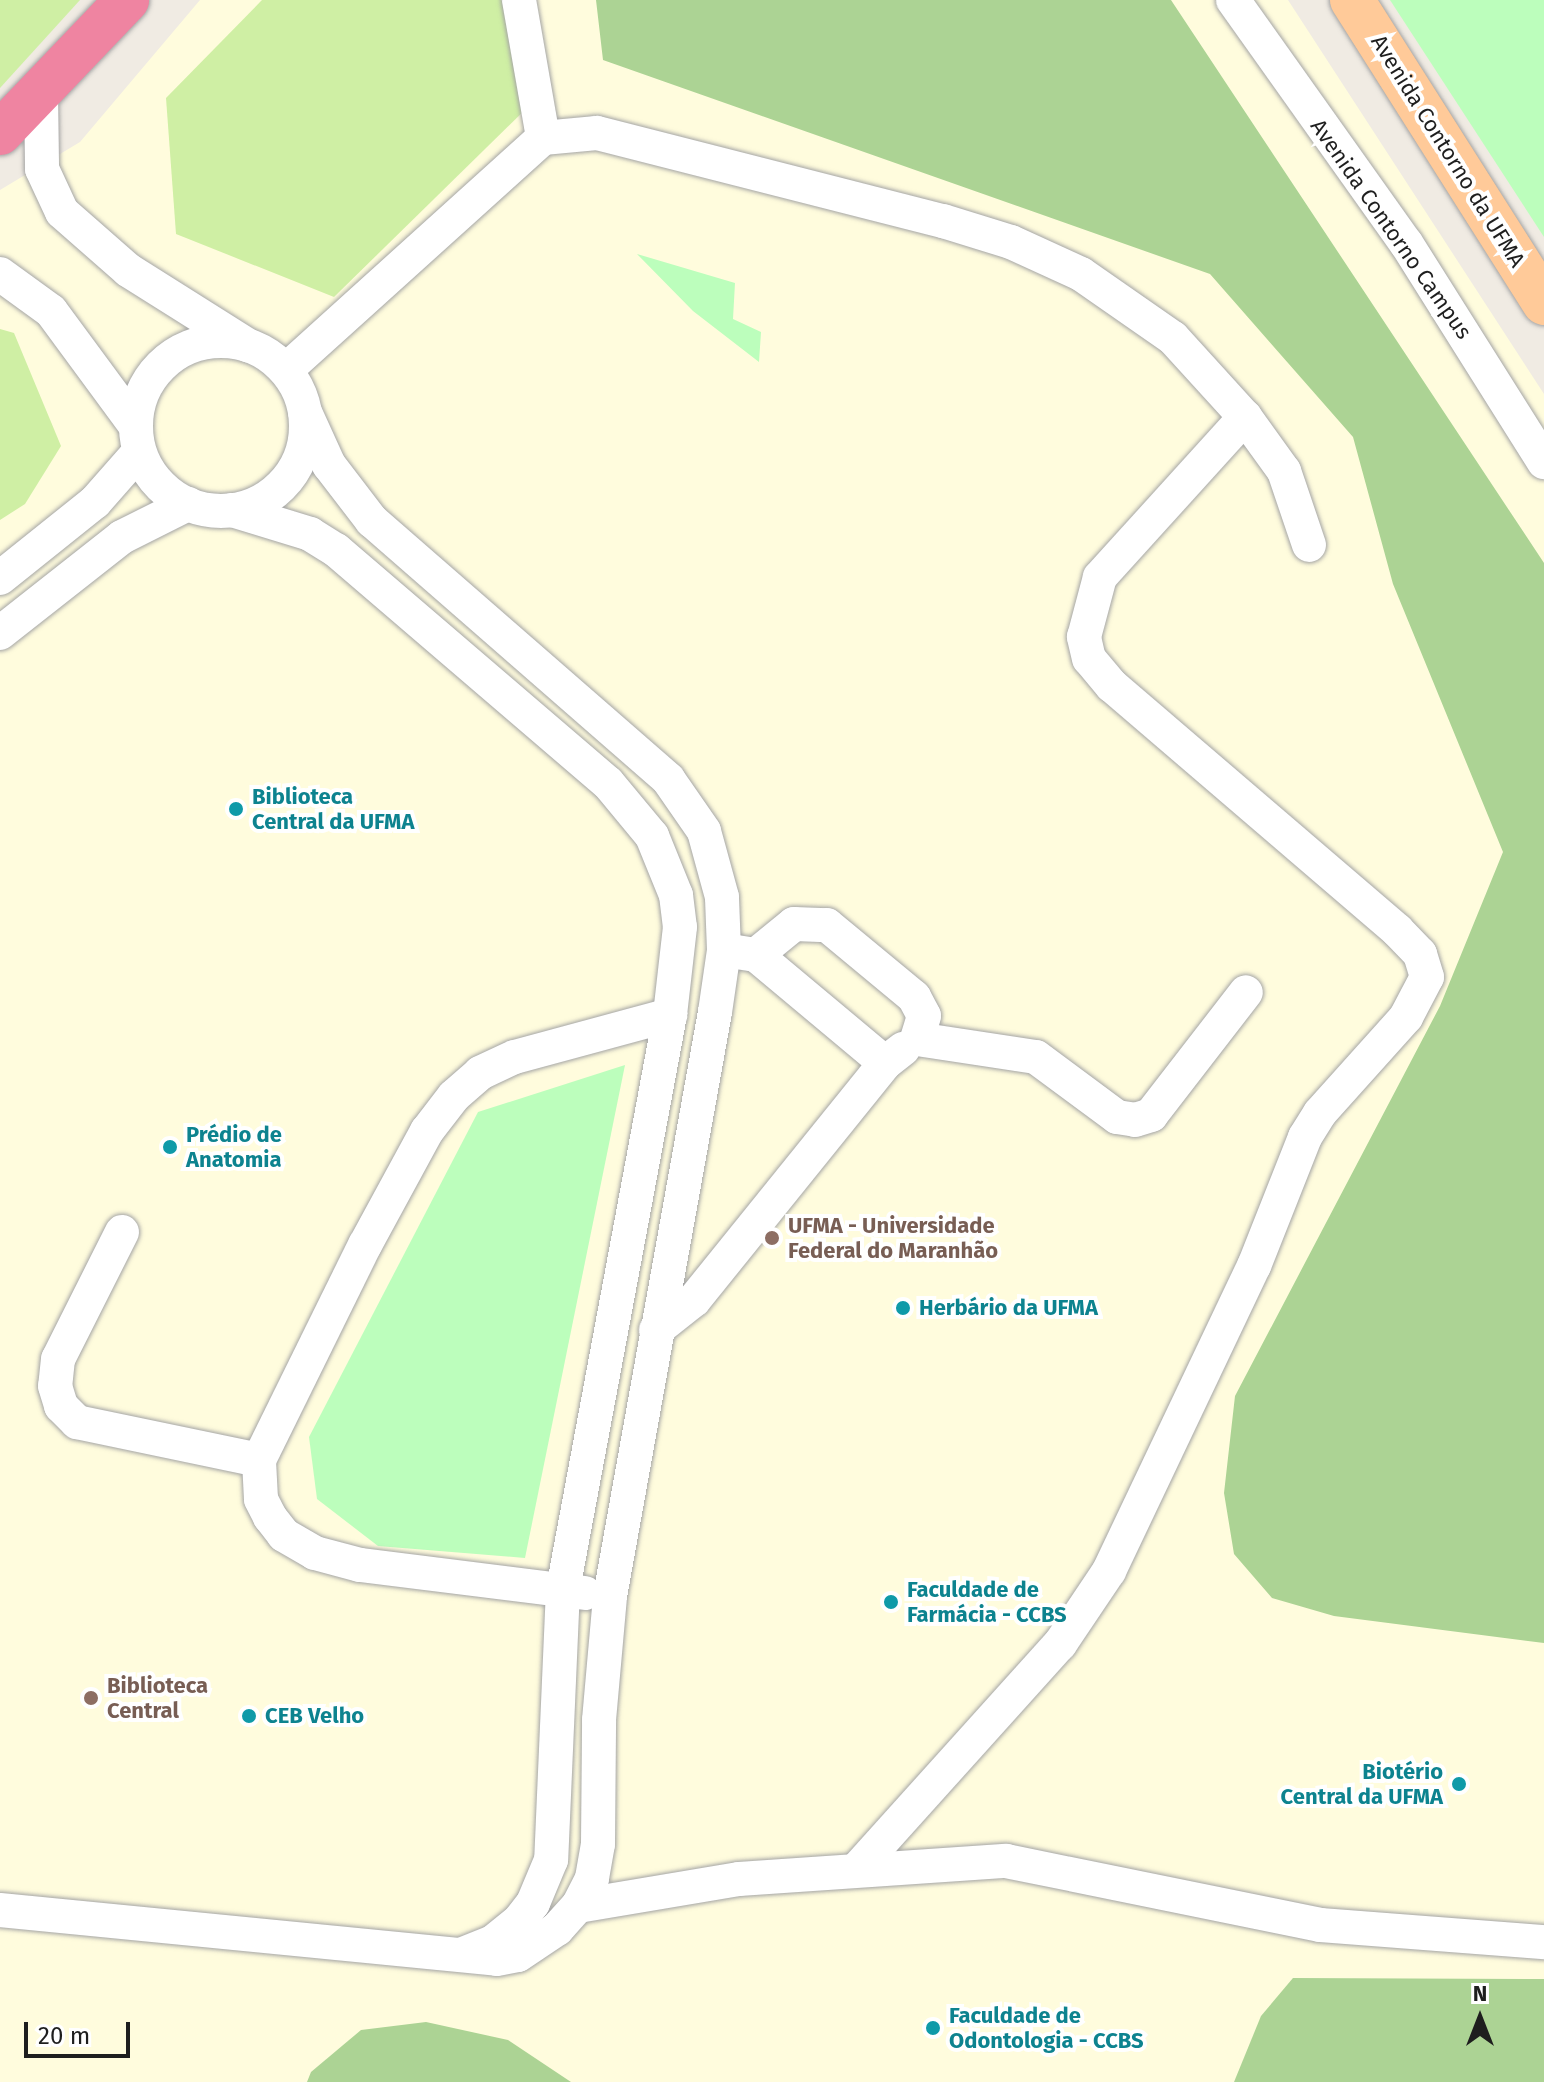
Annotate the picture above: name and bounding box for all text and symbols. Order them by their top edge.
street label: Avenida Contorno da UFMA [1365,30,1531,272]
street label: Avenida Contorno Campus [1305,114,1477,344]
place label: Biblioteca Central da UFMA [252,783,414,834]
marker: Biblioteca Central da UFMA [227,800,245,818]
place label: Prédio de Anatomia [186,1121,282,1172]
marker: Prédio de Anatomia [161,1138,179,1156]
place label: UFMA - Universidade Federal do Maranhão [788,1212,998,1264]
marker: UFMA - Universidade Federal do Maranhão [763,1229,781,1247]
place label: Herbário da UFMA [919,1295,1098,1321]
marker: Herbário da UFMA [894,1299,912,1317]
place label: Faculdade de Farmácia - CCBS [907,1576,1067,1628]
marker: Faculdade de Farmácia - CCBS [882,1593,900,1611]
place label: Biblioteca Central [107,1672,208,1724]
marker: Biblioteca Central [82,1689,100,1707]
place label: CEB Velho [265,1703,364,1729]
marker: CEB Velho [240,1707,258,1725]
place label: Biotério Central da UFMA [1281,1758,1443,1810]
marker: Biotério Central da UFMA [1450,1775,1468,1793]
north arrow [1440,1978,1520,2058]
text: N [1473,1980,1487,2007]
place label: Faculdade de Odontologia - CCBS [949,2002,1144,2054]
scale bar [28,2006,134,2056]
marker: Faculdade de Odontologia - CCBS [924,2019,942,2037]
text: 20 m [38,2022,90,2050]

